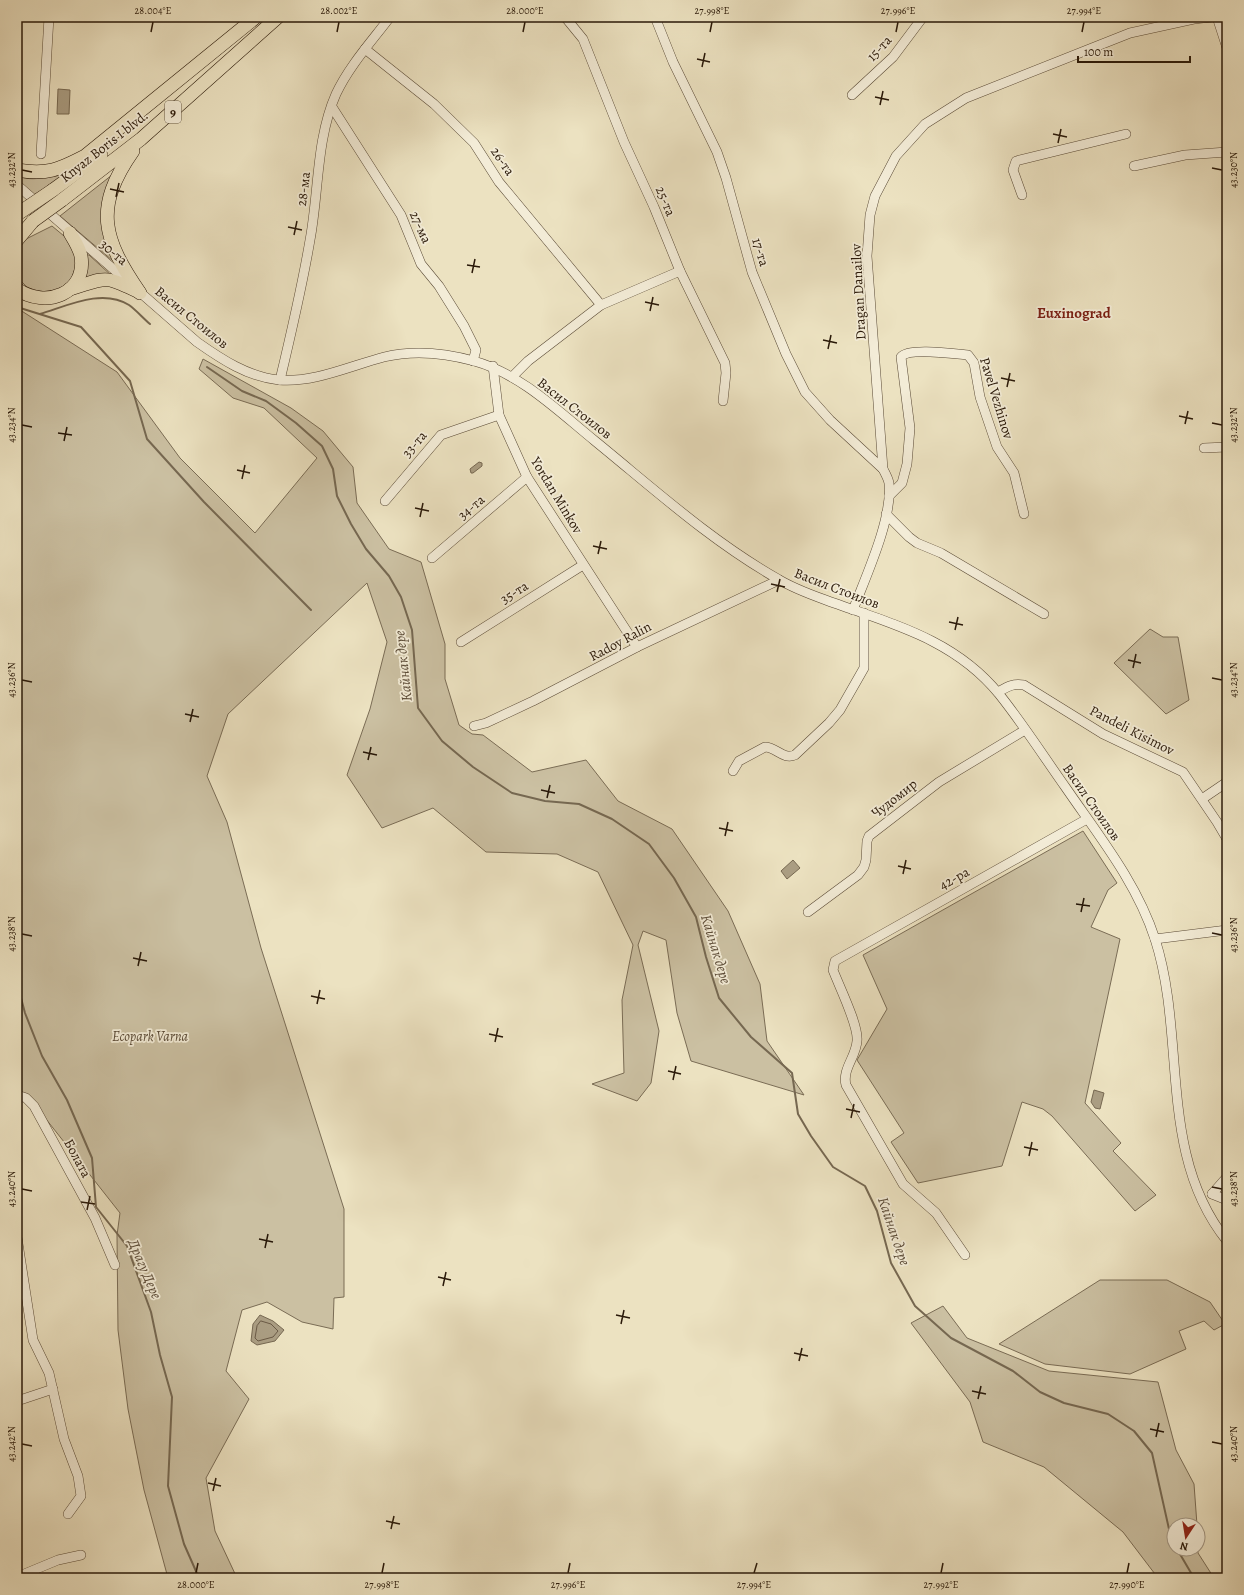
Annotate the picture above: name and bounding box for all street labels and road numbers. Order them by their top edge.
street label: 15-та [863,31,897,65]
road number: 9 [165,101,181,123]
street label: Knyaz Boris I blvd. [56,106,152,187]
street label: 26-та [486,143,519,180]
street label: 28-ма [292,170,315,207]
street label: 25-та [651,183,680,220]
street label: 27-ма [405,208,436,247]
street label: 30-та [96,235,132,270]
street label: 17-та [747,236,774,269]
street label: Dragan Danailov [846,243,871,341]
street label: Васил Стоилов [151,282,233,353]
street label: Pavel Vezhinov [975,355,1018,442]
street label: Васил Стоилов [533,373,616,444]
street label: 33-та [398,426,432,462]
street label: Yordan Minkov [526,452,587,538]
street label: 34-та [454,490,489,524]
street label: Васил Стоилов [792,564,882,614]
street label: 35-та [497,576,532,608]
street label: Radoy Ralin [586,617,655,666]
street label: Pandeli Kisimov [1086,701,1178,760]
street label: Васил Стоилов [1058,760,1125,845]
street label: Чудомир [867,775,921,822]
street label: 42-ра [936,862,973,895]
street label: Болата [59,1135,96,1181]

